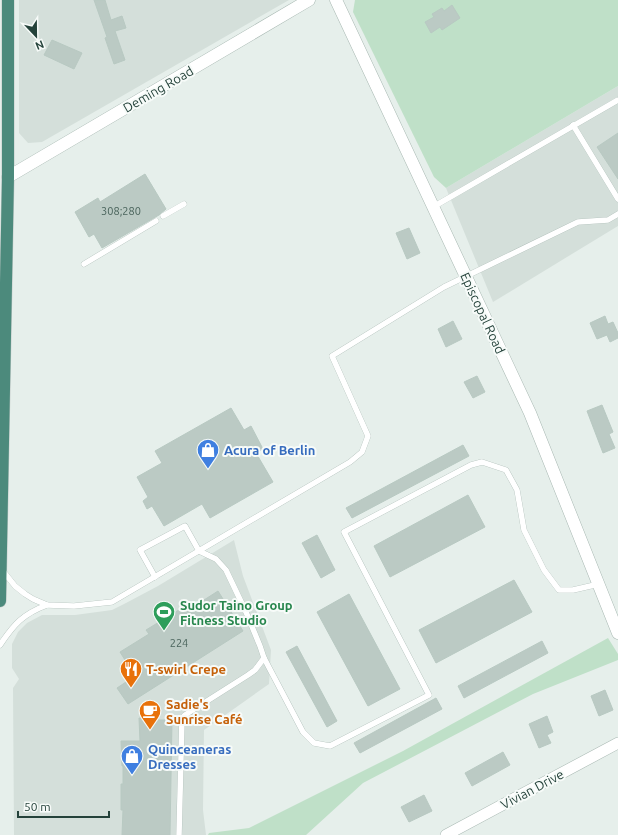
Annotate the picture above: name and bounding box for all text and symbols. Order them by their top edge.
north arrow [16,16,56,56]
text: N [34,38,46,52]
street label: Deming Road [120,63,196,115]
house number: 308;280 [101,205,141,217]
street label: Episcopal Road [458,270,508,356]
shop icon: Acura of Berlin [195,437,221,470]
place label: Acura of Berlin [224,443,315,457]
place label: Sudor Taino Group Fitness Studio [180,598,293,627]
sports icon: Sudor Taino Group Fitness Studio [151,599,177,632]
house number: 224 [170,637,188,649]
restaurant icon: T-swirl Crepe [118,656,144,689]
place label: T-swirl Crepe [146,662,226,676]
place label: Sadie's Sunrise Café [166,697,243,726]
cafe icon: Sadie's Sunrise Café [137,698,163,731]
place label: Quinceaneras Dresses [148,742,231,771]
shop icon: Quinceaneras Dresses [119,743,145,776]
street label: Vivian Drive [498,767,566,811]
scale bar [18,793,109,819]
text: 50 m [24,800,51,813]

